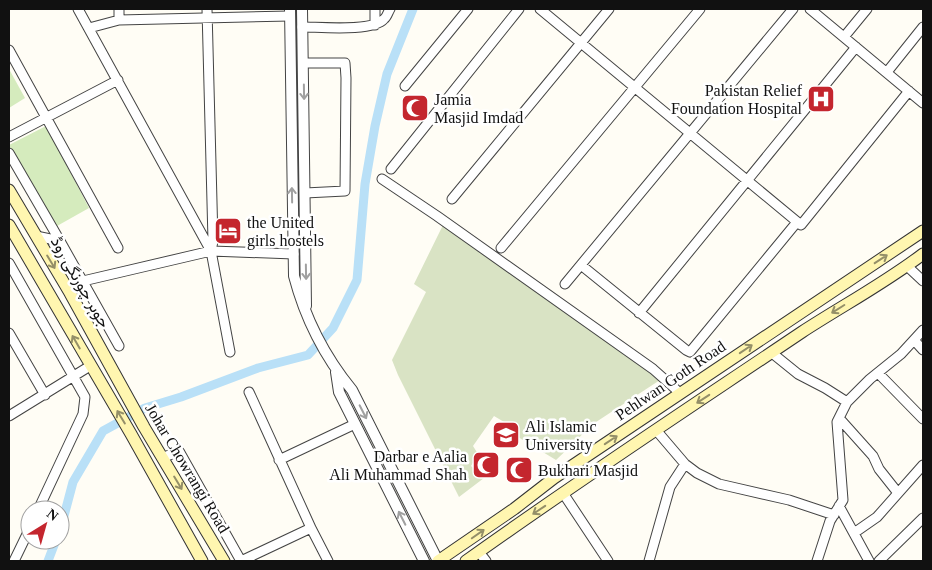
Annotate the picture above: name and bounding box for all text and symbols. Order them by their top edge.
place label: Pakistan Relief Foundation Hospital [671,82,803,118]
one-way arrow [299,84,308,100]
hospital icon: Pakistan Relief Foundation Hospital [806,84,836,114]
place label: Jamia Masjid Imdad [434,91,523,127]
mosque icon: Jamia Masjid Imdad [400,93,430,123]
one-way arrow [287,187,297,204]
place label: the United girls hostels [247,214,324,250]
hotel icon: the United girls hostels [213,216,243,246]
street label: جوہر چورنگی روڈ [45,234,114,332]
one-way arrow [874,254,888,264]
one-way arrow [47,255,57,269]
one-way arrow [301,264,311,280]
one-way arrow [832,304,846,314]
one-way arrow [71,336,81,350]
street label: Pehlwan Goth Road [612,337,728,423]
one-way arrow [738,344,752,354]
one-way arrow [696,394,710,404]
street label: Johar Chowrangi Road [141,401,233,536]
one-way arrow [359,404,368,419]
one-way arrow [115,410,125,424]
place label: Ali Islamic University [525,418,597,454]
school or university icon: Ali Islamic University [491,420,521,450]
one-way arrow [603,434,617,444]
place label: Darbar e Aalia Ali Muhammad Shah [329,448,467,483]
mosque icon: Darbar e Aalia Ali Muhammad Shah [471,450,501,480]
mosque icon: Bukhari Masjid [504,455,534,485]
place label: Bukhari Masjid [538,462,638,480]
one-way arrow [173,476,183,490]
north arrow [20,500,70,550]
one-way arrow [532,504,546,515]
text: N [44,506,61,524]
one-way arrow [396,511,406,526]
one-way arrow [471,529,485,539]

